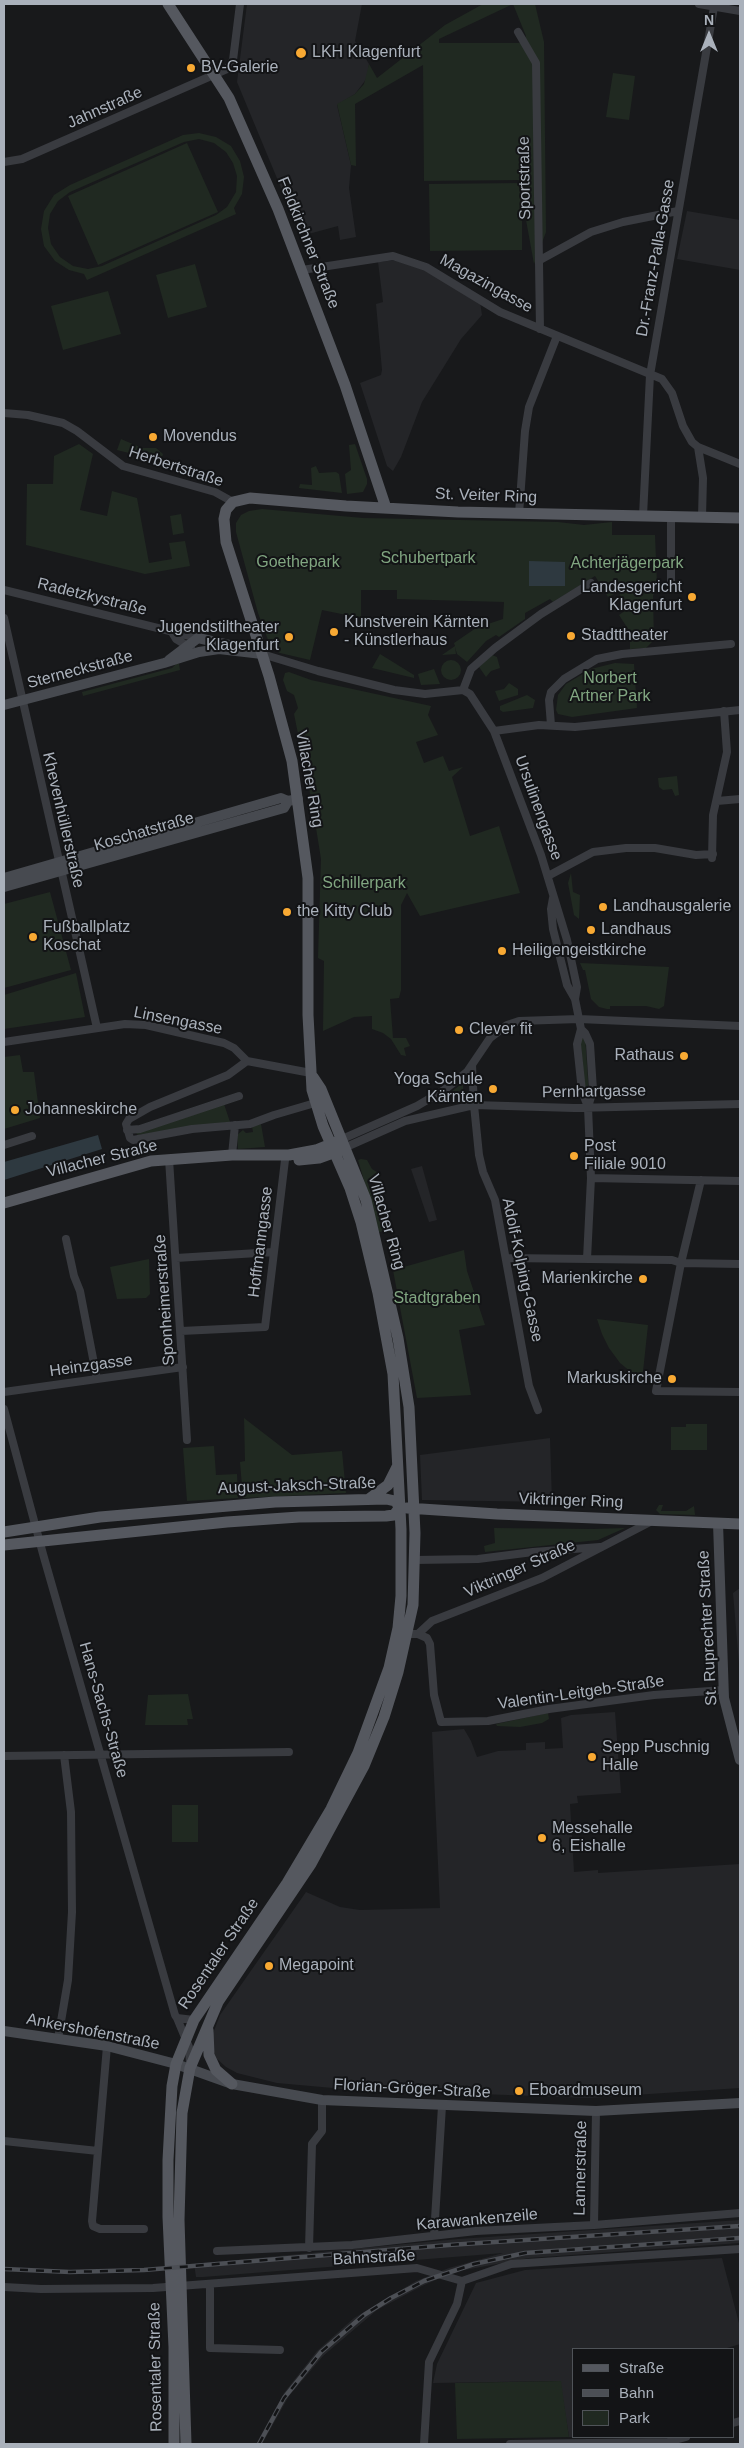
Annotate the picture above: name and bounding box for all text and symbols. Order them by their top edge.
north arrow [684,10,734,60]
text: N [704,12,714,28]
place label: LKH Klagenfurt [312,43,421,63]
marker: LKH Klagenfurt [294,46,308,60]
place label: BV-Galerie [201,58,278,78]
marker: BV-Galerie [185,62,197,74]
street label: Jahnstraße [65,83,145,133]
street label: Sportstraße [515,136,535,220]
street label: Feldkirchner Straße [273,174,343,312]
street label: Dr.-Franz-Palla-Gasse [633,178,679,338]
street label: Magazingasse [436,251,536,317]
place label: Movendus [163,427,237,447]
marker: Movendus [147,431,159,443]
street label: Herbertstraße [126,443,226,491]
street label: St. Veiter Ring [435,485,537,507]
park label: Schubertpark [380,549,476,569]
park label: Goethepark [256,553,340,573]
park label: Achterjägerpark [571,554,683,574]
street label: Radetzkystraße [35,574,149,620]
place label: Landesgericht Klagenfurt [581,578,682,616]
marker: Landesgericht Klagenfurt [686,591,698,603]
place label: Kunstverein Kärnten - Künstlerhaus [344,613,489,651]
place label: Jugendstiltheater Klagenfurt [157,618,279,656]
marker: Kunstverein Kärnten - Künstlerhaus [328,626,340,638]
place label: Stadttheater [581,626,668,646]
marker: Stadttheater [565,630,577,642]
marker: Jugendstiltheater Klagenfurt [283,631,295,643]
street label: Sterneckstraße [25,647,135,693]
park label: Norbert Artner Park [570,669,650,707]
street label: Villacher Ring [291,729,327,829]
street label: Khevenhüllerstraße [38,750,88,890]
street label: Ursulinengasse [510,753,566,863]
street label: Koschatstraße [92,809,196,855]
park label: Schillerpark [322,874,406,894]
place label: Landhausgalerie [613,897,731,917]
marker: Landhausgalerie [597,901,609,913]
place label: the Kitty Club [297,902,392,922]
marker: the Kitty Club [281,906,293,918]
place label: Fußballplatz Koschat [43,918,130,956]
place label: Landhaus [601,920,671,940]
marker: Landhaus [585,924,597,936]
marker: Fußballplatz Koschat [27,931,39,943]
place label: Heiligengeistkirche [512,941,646,961]
marker: Heiligengeistkirche [496,945,508,957]
street label: Linsengasse [132,1003,224,1039]
place label: Clever fit [469,1020,532,1040]
marker: Clever fit [453,1024,465,1036]
place label: Rathaus [614,1046,674,1066]
marker: Rathaus [678,1050,690,1062]
place label: Yoga Schule Kärnten [394,1070,483,1108]
street label: Pernhartgasse [542,1081,646,1103]
marker: Yoga Schule Kärnten [487,1083,499,1095]
place label: Johanneskirche [25,1100,137,1120]
marker: Johanneskirche [9,1104,21,1116]
street label: Villacher Straße [45,1136,159,1182]
place label: Post Filiale 9010 [584,1137,666,1175]
marker: Post Filiale 9010 [568,1150,580,1162]
street label: Villacher Ring [363,1172,409,1272]
street label: Hoffmanngasse [245,1185,277,1299]
street label: Adolf-Kolping-Gasse [497,1196,547,1344]
street label: Sponheimerstraße [151,1234,179,1366]
place label: Marienkirche [541,1269,633,1289]
marker: Marienkirche [637,1273,649,1285]
park label: Stadtgraben [393,1289,481,1309]
street label: Heinzgasse [48,1351,134,1381]
place label: Markuskirche [567,1369,662,1389]
marker: Markuskirche [666,1373,678,1385]
street label: August-Jaksch-Straße [218,1474,376,1498]
street label: Viktringer Ring [518,1490,624,1512]
street label: Viktringer Straße [461,1536,579,1602]
street label: St. Ruprechter Straße [694,1550,722,1706]
street label: Hans-Sachs-Straße [74,1640,132,1780]
street label: Valentin-Leitgeb-Straße [497,1672,665,1714]
place label: Sepp Puschnig Halle [602,1738,710,1776]
marker: Sepp Puschnig Halle [586,1751,598,1763]
place label: Messehalle 6, Eishalle [552,1819,633,1857]
marker: Messehalle 6, Eishalle [536,1832,548,1844]
street label: Rosentaler Straße [175,1895,263,2013]
place label: Megapoint [279,1956,354,1976]
marker: Megapoint [263,1960,275,1972]
street label: Ankershofenstraße [25,2010,161,2054]
street label: Florian-Gröger-Straße [333,2075,491,2103]
place label: Eboardmuseum [529,2081,642,2101]
marker: Eboardmuseum [513,2085,525,2097]
street label: Lannerstraße [571,2120,591,2216]
street label: Karawankenzeile [415,2205,539,2235]
street label: Bahnstraße [332,2246,416,2270]
street label: Rosentaler Straße [145,2302,167,2432]
legend [572,2348,734,2438]
text: Straße [619,2359,664,2376]
text: Bahn [619,2384,654,2401]
text: Park [619,2409,650,2426]

